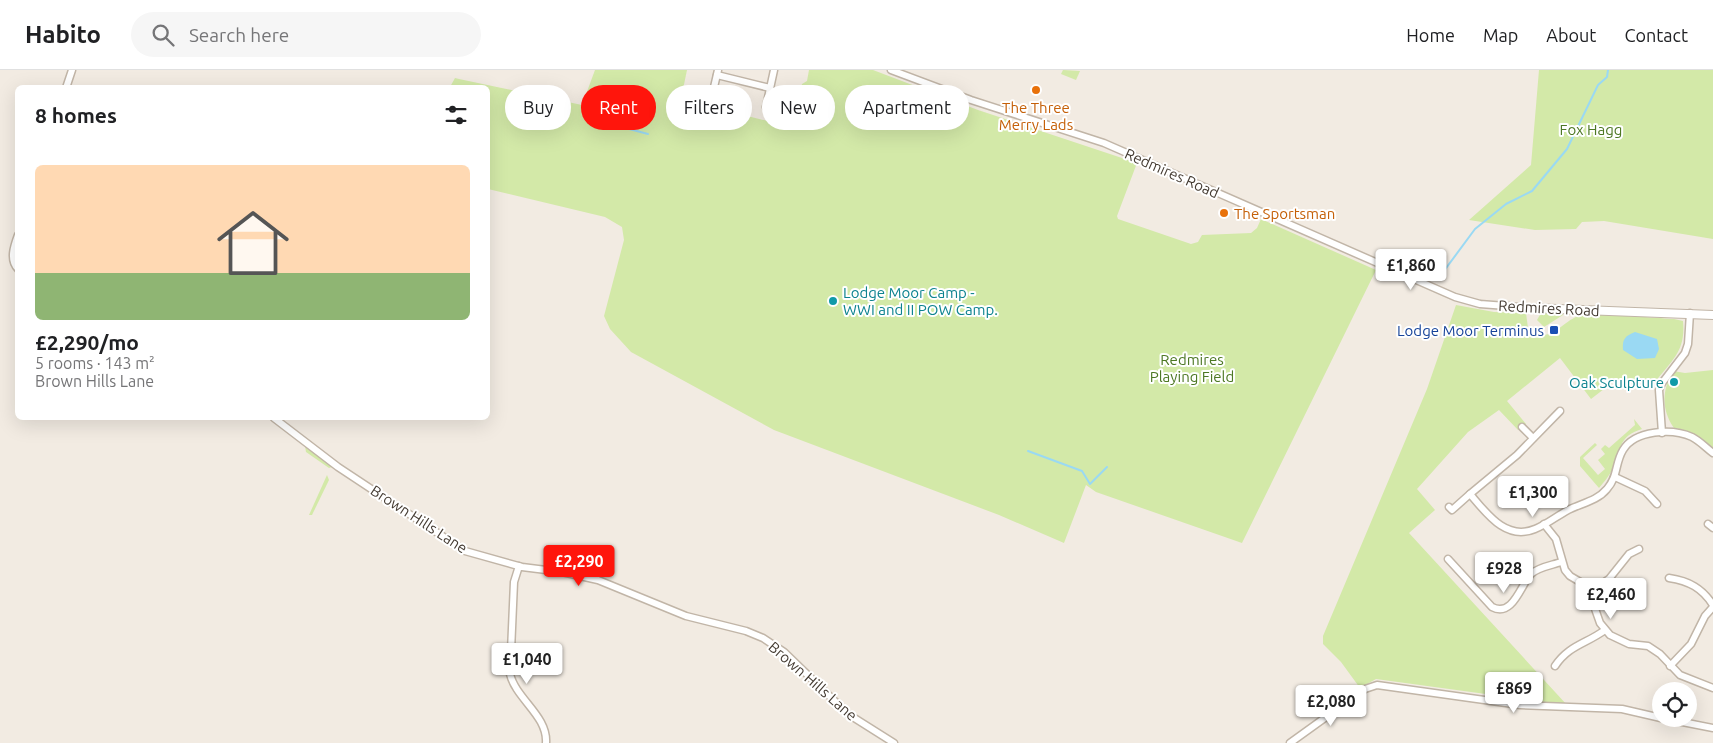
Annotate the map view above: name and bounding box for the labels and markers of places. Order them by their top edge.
marker: The Three Merry Lads [1030,84,1042,96]
place label: The Three Merry Lads [999,99,1073,133]
place label: The Sportsman [1234,205,1335,222]
marker: The Sportsman [1218,207,1230,219]
pin: £1,860 [1370,248,1452,291]
place label: Lodge Moor Camp - WWI and II POW Camp. [843,284,998,318]
marker: Lodge Moor Camp - WWI and II POW Camp. [827,295,839,307]
place label: Lodge Moor Terminus [1397,322,1544,339]
marker: Lodge Moor Terminus [1548,324,1560,336]
place label: Oak Sculpture [1569,374,1664,391]
marker: Oak Sculpture [1668,376,1680,388]
pin: £1,300 [1492,476,1574,518]
pin: £2,290 [538,544,620,587]
pin: £928 [1474,552,1534,594]
pin: £2,460 [1570,578,1652,620]
pin: £1,040 [486,642,568,685]
pin: £869 [1484,672,1544,714]
pin: £2,080 [1290,684,1372,727]

